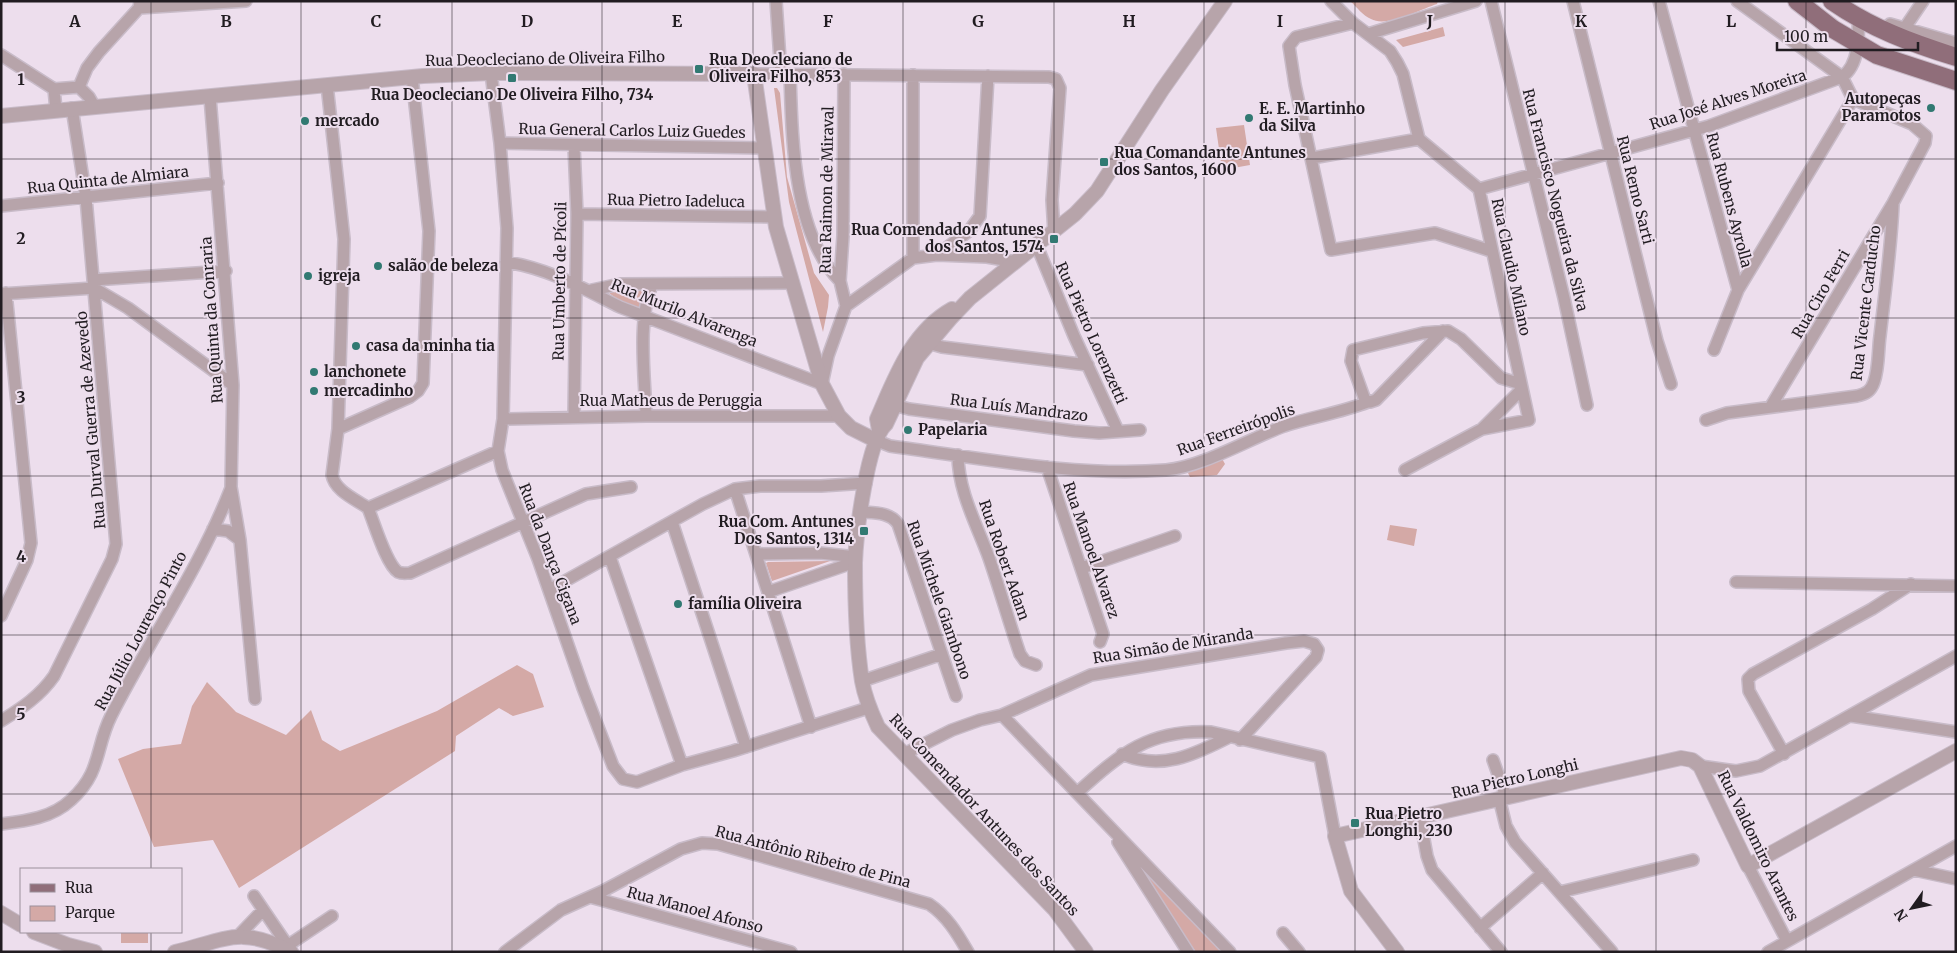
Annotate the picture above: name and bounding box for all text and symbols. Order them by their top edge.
text: A [68,11,81,31]
text: B [220,11,232,31]
text: C [371,11,381,31]
text: D [521,11,533,31]
text: E [672,11,683,31]
text: F [823,11,833,31]
text: G [972,11,984,31]
text: H [1122,11,1136,31]
text: I [1277,11,1283,31]
text: J [1426,11,1433,31]
text: K [1575,11,1587,31]
text: L [1726,11,1736,31]
scale bar [1777,20,1918,52]
text: 100 m [1784,27,1828,46]
street label: Rua Deocleciano de Oliveira Filho [425,47,665,70]
place label: Rua Deocleciano de Oliveira Filho, 853 [709,50,852,87]
marker: Rua Deocleciano de Oliveira Filho, 853 [693,63,705,75]
street label: Rua José Alves Moreira [1647,65,1809,134]
text: 1 [17,69,25,89]
marker: Rua Deocleciano De Oliveira Filho, 734 [506,72,518,84]
place label: Rua Deocleciano De Oliveira Filho, 734 [371,85,654,105]
street label: Rua Francisco Nogueira da Silva [1519,86,1592,313]
place label: Autopeças Paramotos [1841,89,1921,125]
place label: E. E. Martinho da Silva [1259,99,1365,135]
marker: Autopeças Paramotos [1925,102,1937,114]
street label: Rua Raimon de Miraval [816,106,837,274]
place label: mercado [315,111,379,130]
marker: E. E. Martinho da Silva [1243,112,1255,124]
marker: mercado [299,115,311,127]
street label: Rua General Carlos Luiz Guedes [518,119,746,142]
street label: Rua Rubens Ayrolla [1702,130,1757,270]
street label: Rua Remo Sarti [1613,134,1658,246]
place label: Rua Comandante Antunes dos Santos, 1600 [1114,143,1306,180]
marker: Rua Comandante Antunes dos Santos, 1600 [1098,156,1110,168]
street label: Rua Quinta de Almiara [26,162,190,197]
street label: Rua Pietro Iadeluca [607,190,745,211]
street label: Rua Claudio Milano [1488,196,1535,338]
street label: Rua Umberto de Pícoli [549,201,570,361]
place label: Rua Comendador Antunes dos Santos, 1574 [851,220,1044,257]
street label: Rua Vicente Carducho [1847,224,1884,382]
text: 2 [16,228,26,248]
marker: Rua Comendador Antunes dos Santos, 1574 [1048,233,1060,245]
street label: Rua Quinta da Conraria [196,236,227,404]
street label: Rua Ciro Ferri [1788,246,1854,341]
place label: salão de beleza [388,256,499,275]
street label: Rua Pietro Lorenzetti [1052,259,1131,407]
marker: salão de beleza [372,260,384,272]
place label: igreja [318,266,361,285]
marker: igreja [302,270,314,282]
street label: Rua Murilo Alvarenga [608,274,760,351]
street label: Rua Durval Guerra de Azevedo [71,310,109,530]
place label: casa da minha tia [366,336,496,355]
marker: casa da minha tia [350,340,362,352]
place label: lanchonete [324,362,406,381]
marker: lanchonete [308,366,320,378]
place label: mercadinho [324,381,413,400]
marker: mercadinho [308,385,320,397]
text: 3 [16,387,26,407]
street label: Rua Luís Mandrazo [949,390,1089,425]
street label: Rua Matheus de Peruggia [580,391,762,410]
street label: Rua Ferreirópolis [1174,399,1297,460]
place label: Papelaria [918,420,988,439]
marker: Papelaria [902,424,914,436]
street label: Rua Manoel Alvarez [1059,479,1124,621]
street label: Rua da Dança Cigana [515,480,586,627]
street label: Rua Robert Adam [975,497,1034,623]
place label: Rua Com. Antunes Dos Santos, 1314 [718,512,854,549]
street label: Rua Michele Giambono [903,518,976,682]
marker: Rua Com. Antunes Dos Santos, 1314 [858,525,870,537]
text: 4 [16,546,26,566]
street label: Rua Júlio Lourenço Pinto [91,548,191,713]
place label: família Oliveira [688,594,803,613]
marker: família Oliveira [672,598,684,610]
street label: Rua Simão de Miranda [1091,623,1254,668]
text: 5 [16,704,26,724]
street label: Rua Comendador Antunes dos Santos [886,710,1083,920]
street label: Rua Pietro Longhi [1450,755,1580,802]
street label: Rua Valdomiro Arantes [1714,767,1803,924]
place label: Rua Pietro Longhi, 230 [1365,804,1453,841]
marker: Rua Pietro Longhi, 230 [1349,817,1361,829]
street label: Rua Antônio Ribeiro de Pina [713,821,913,892]
legend [20,868,182,933]
text: Rua [65,878,93,897]
street label: Rua Manoel Afonso [625,882,765,937]
north arrow [1887,883,1937,933]
text: Parque [65,903,115,922]
text: N [1891,906,1912,925]

